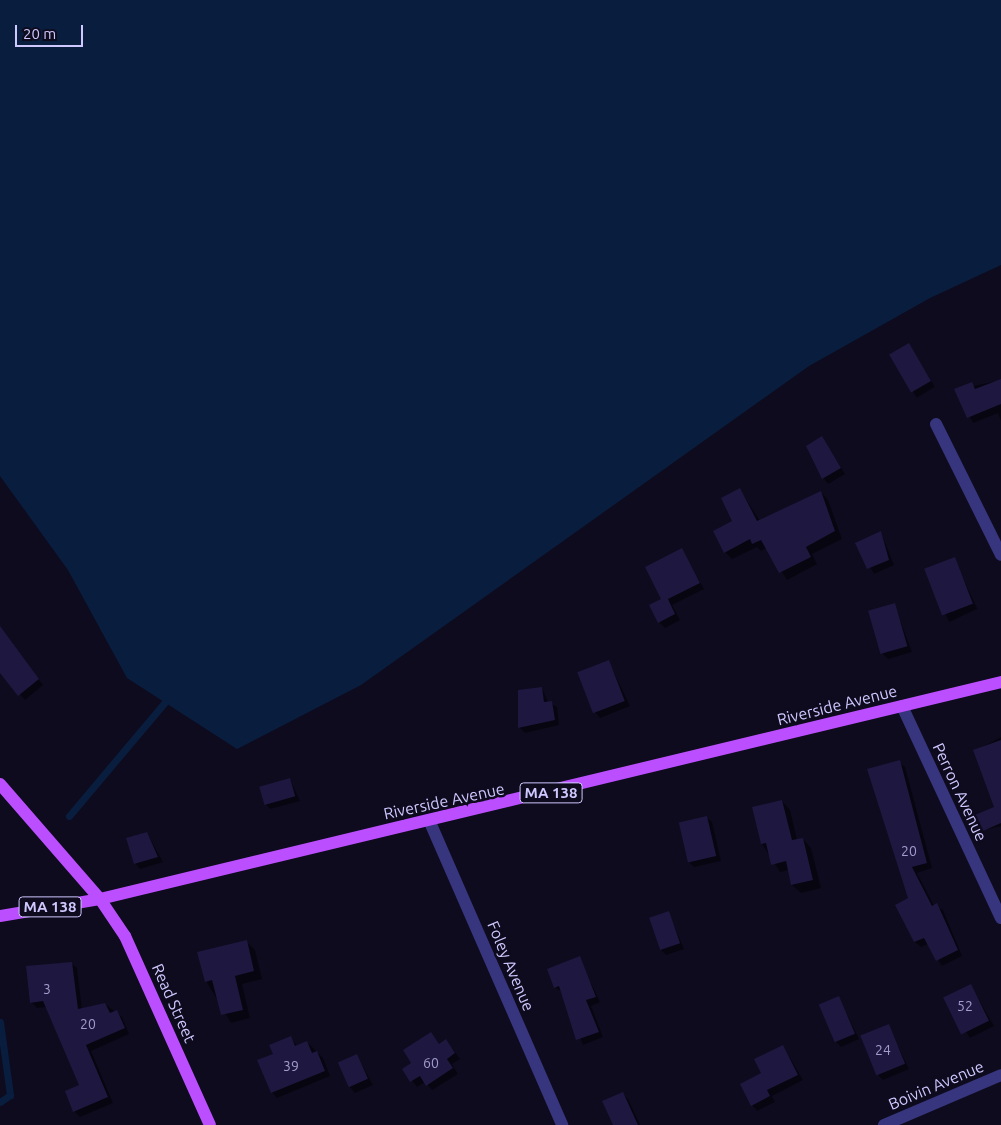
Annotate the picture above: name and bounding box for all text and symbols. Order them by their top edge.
scale bar [18,15,85,47]
text: 20 m [23,25,56,42]
street label: Riverside Avenue [775,681,899,729]
street label: Perron Avenue [929,740,991,844]
street label: Riverside Avenue [382,779,506,823]
road number: MA 138 [518,780,584,806]
house number: 20 [901,843,917,859]
road number: MA 138 [18,894,82,920]
street label: Foley Avenue [483,918,539,1014]
street label: Read Street [148,960,200,1046]
house number: 3 [43,981,51,997]
house number: 52 [957,998,973,1014]
house number: 20 [80,1016,96,1032]
house number: 24 [875,1042,891,1058]
house number: 60 [423,1055,439,1071]
street label: Boivin Avenue [885,1056,987,1114]
house number: 39 [283,1058,299,1074]

